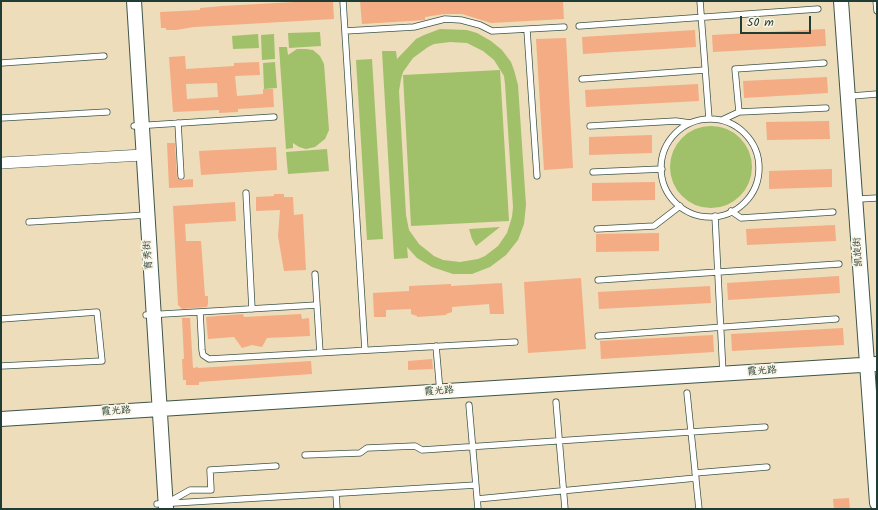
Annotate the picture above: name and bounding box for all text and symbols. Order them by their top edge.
scale bar [742,8,813,34]
text: 50 m [747,13,774,32]
street label: 凯旋街 [852,237,866,267]
street label: 育秀街 [142,240,156,270]
street label: 霞光路 [747,365,777,379]
street label: 霞光路 [424,385,454,399]
street label: 霞光路 [101,405,131,419]

